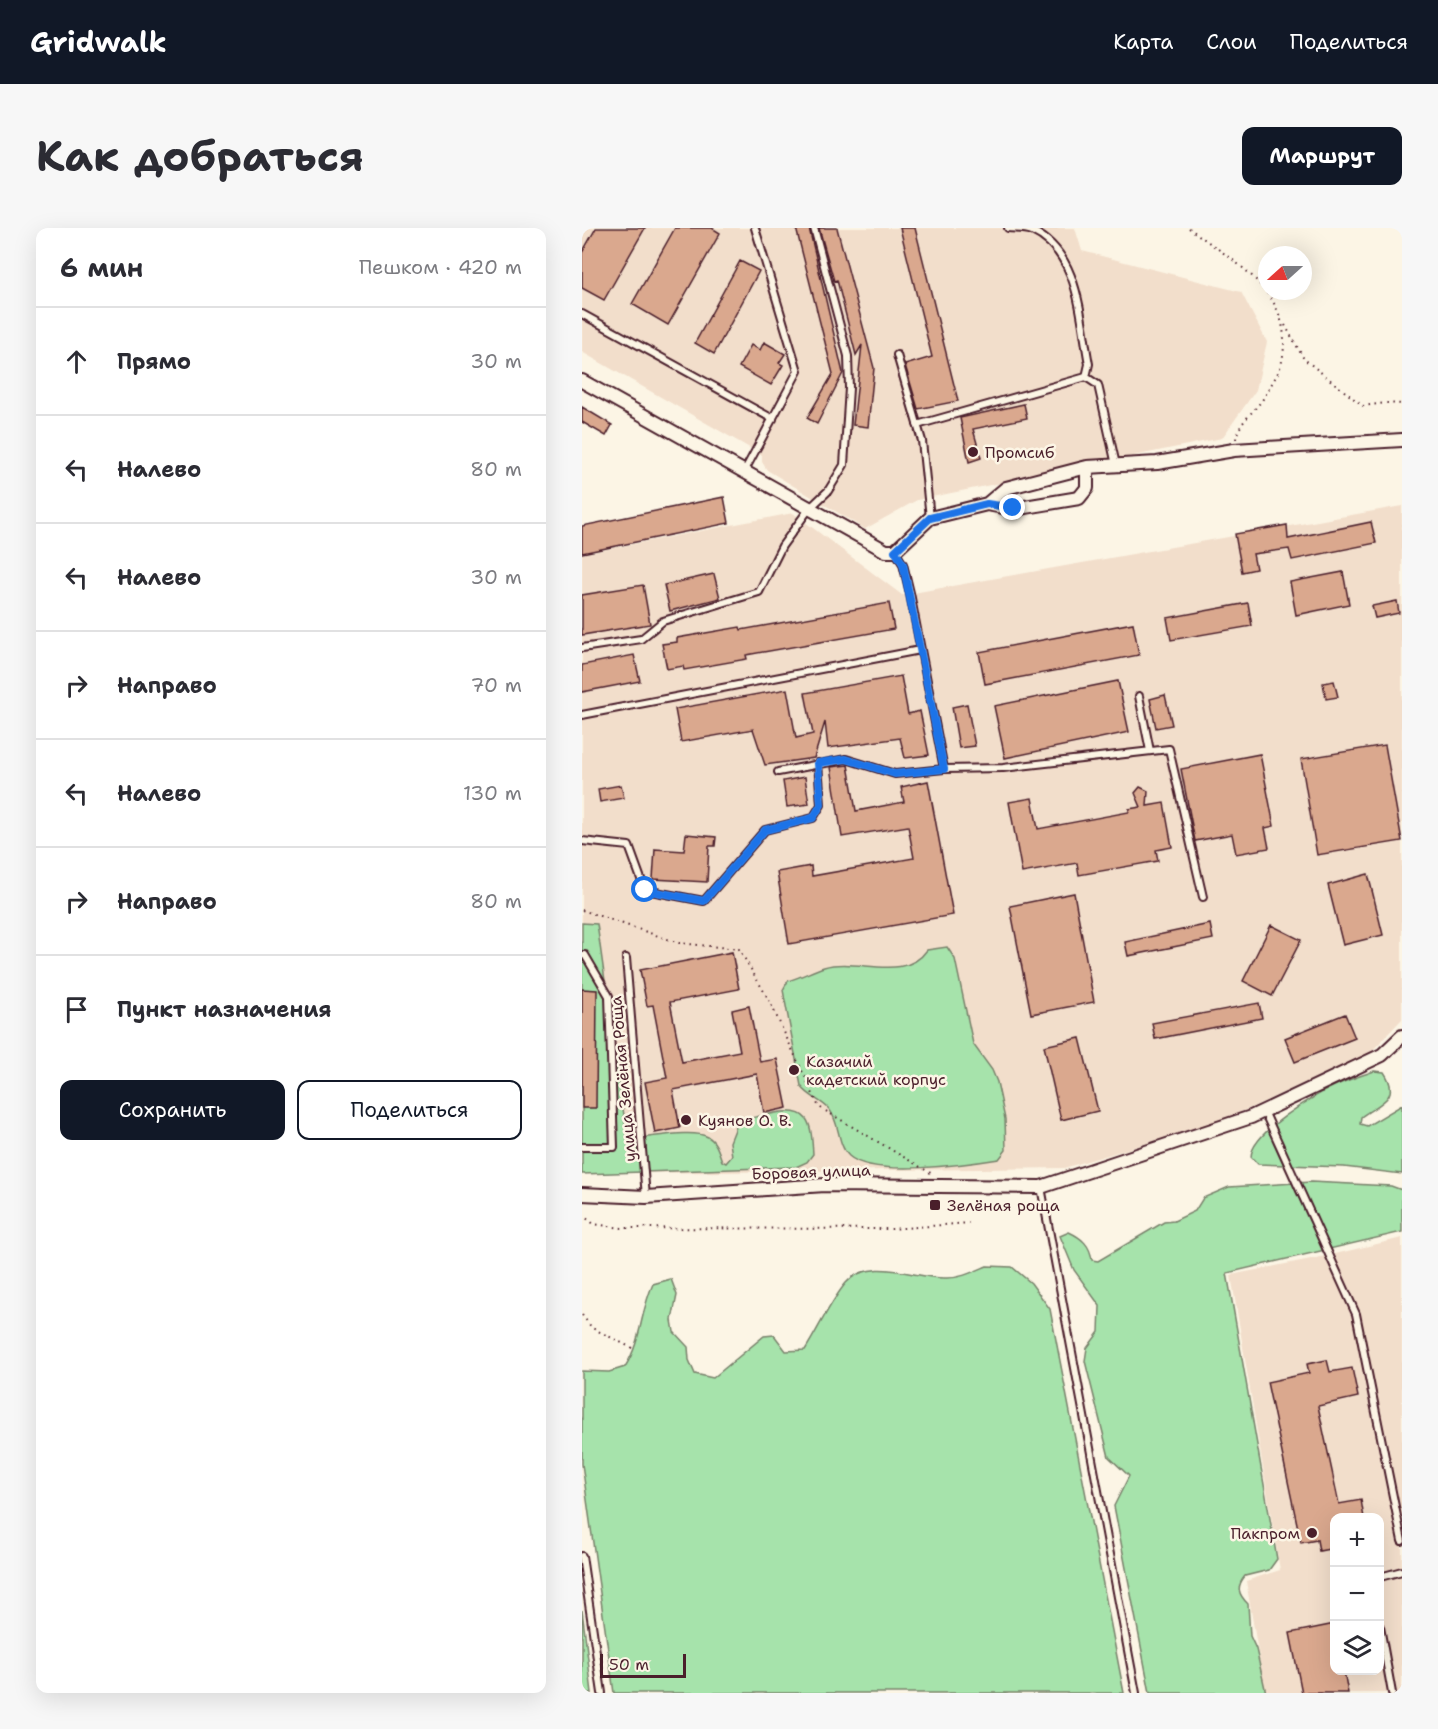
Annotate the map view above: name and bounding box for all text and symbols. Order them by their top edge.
text: Gridwalk [30,23,167,61]
text: Карта [1113,28,1173,56]
text: Слои [1206,28,1257,56]
text: Поделиться [1290,28,1408,56]
button: Маршрут [1242,127,1402,185]
text: Как добраться [36,128,364,184]
north arrow [1258,246,1312,300]
text: 6 мин [60,250,143,285]
text: Пешком · 420 m [359,254,522,280]
icon: ahead [60,345,93,378]
text: Прямо [117,347,191,376]
text: 30 m [470,348,522,374]
place label: Промсиб [985,442,1055,463]
marker: Промсиб [966,445,980,459]
icon: left [60,453,93,486]
text: Налево [117,455,201,484]
text: 80 m [470,456,522,482]
route end [999,494,1025,520]
icon: left [60,561,93,594]
text: Налево [117,563,201,592]
text: 30 m [470,564,522,590]
icon: right [60,669,93,702]
text: Направо [117,671,217,700]
text: 70 m [470,672,522,698]
icon: left [60,777,93,810]
text: Налево [117,779,201,808]
text: 130 m [463,780,522,806]
route start [631,876,657,902]
icon: right [60,885,93,918]
text: Направо [117,887,217,916]
text: 80 m [470,888,522,914]
icon: arrive [60,993,93,1026]
text: Пункт назначения [117,995,331,1024]
street label: улица Зелёная Роща [605,995,641,1163]
place label: Казачий кадетский корпус [806,1051,946,1090]
marker: Казачий кадетский корпус [787,1063,801,1077]
button: Сохранить [60,1080,285,1140]
button: Поделиться [297,1080,522,1140]
place label: Куянов О. В. [698,1110,792,1131]
marker: Куянов О. В. [679,1113,693,1127]
street label: Боровая улица [751,1159,871,1185]
place label: Зелёная роща [947,1195,1060,1216]
marker: Зелёная роща [928,1198,942,1212]
map controls [1330,1513,1384,1675]
button: + [1330,1513,1384,1567]
place label: Пакпром [1231,1523,1300,1544]
marker: Пакпром [1305,1526,1319,1540]
button: − [1330,1567,1384,1621]
button: layers [1330,1621,1384,1675]
scale bar [600,1651,686,1678]
text: 50 m [609,1654,649,1675]

